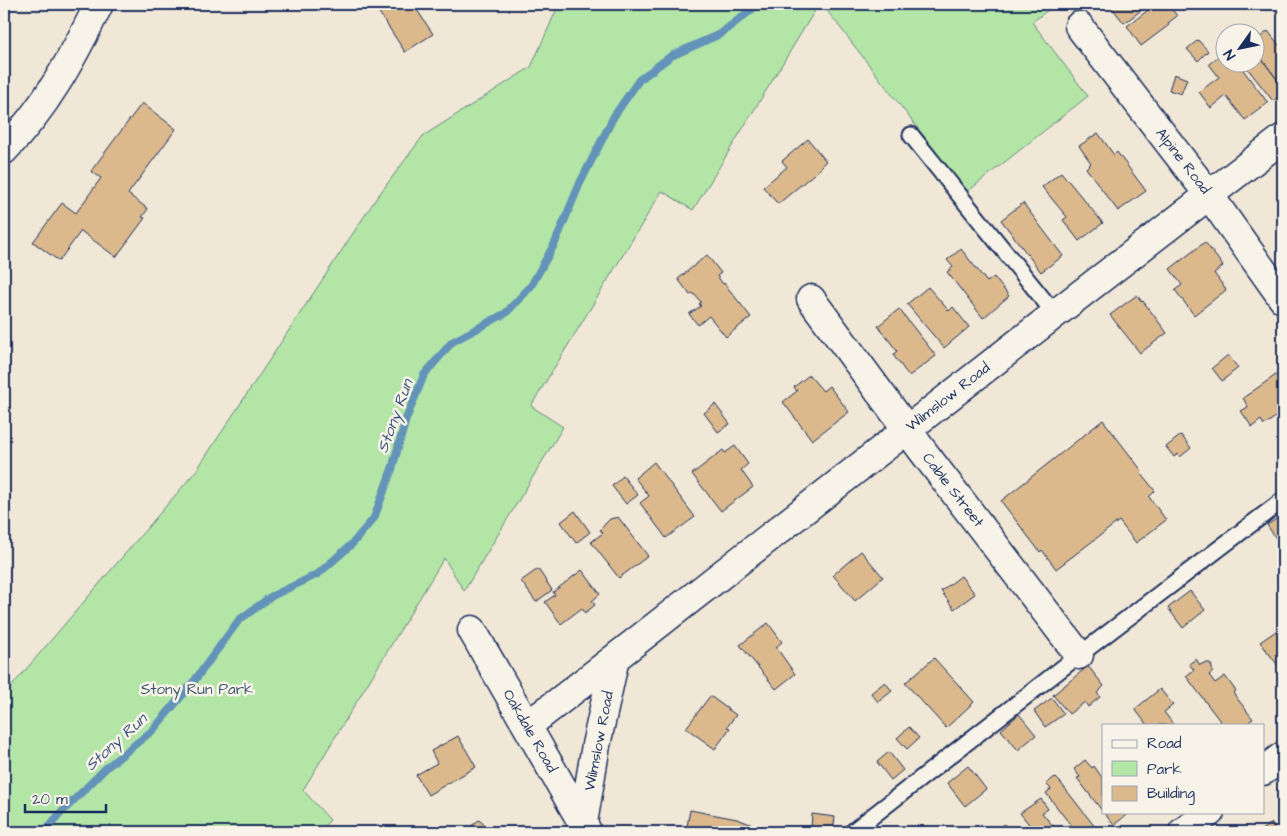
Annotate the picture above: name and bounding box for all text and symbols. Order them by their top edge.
north arrow [1214,22,1264,72]
text: N [1219,45,1241,64]
street label: Alpine Road [1151,124,1216,199]
street label: Wilmslow Road [902,357,995,436]
water label: Stony Run [372,374,420,456]
street label: Cable Street [917,448,989,532]
park label: Stony Run Park [141,679,253,701]
street label: Oakdale Road [498,685,563,777]
street label: Wilmslow Road [579,689,619,793]
water label: Stony Run [80,707,154,777]
legend [1102,724,1264,814]
text: Road [1147,733,1182,754]
text: Park [1147,759,1182,780]
scale bar [25,781,106,813]
text: Building [1147,783,1195,805]
text: 20 m [32,789,68,810]

